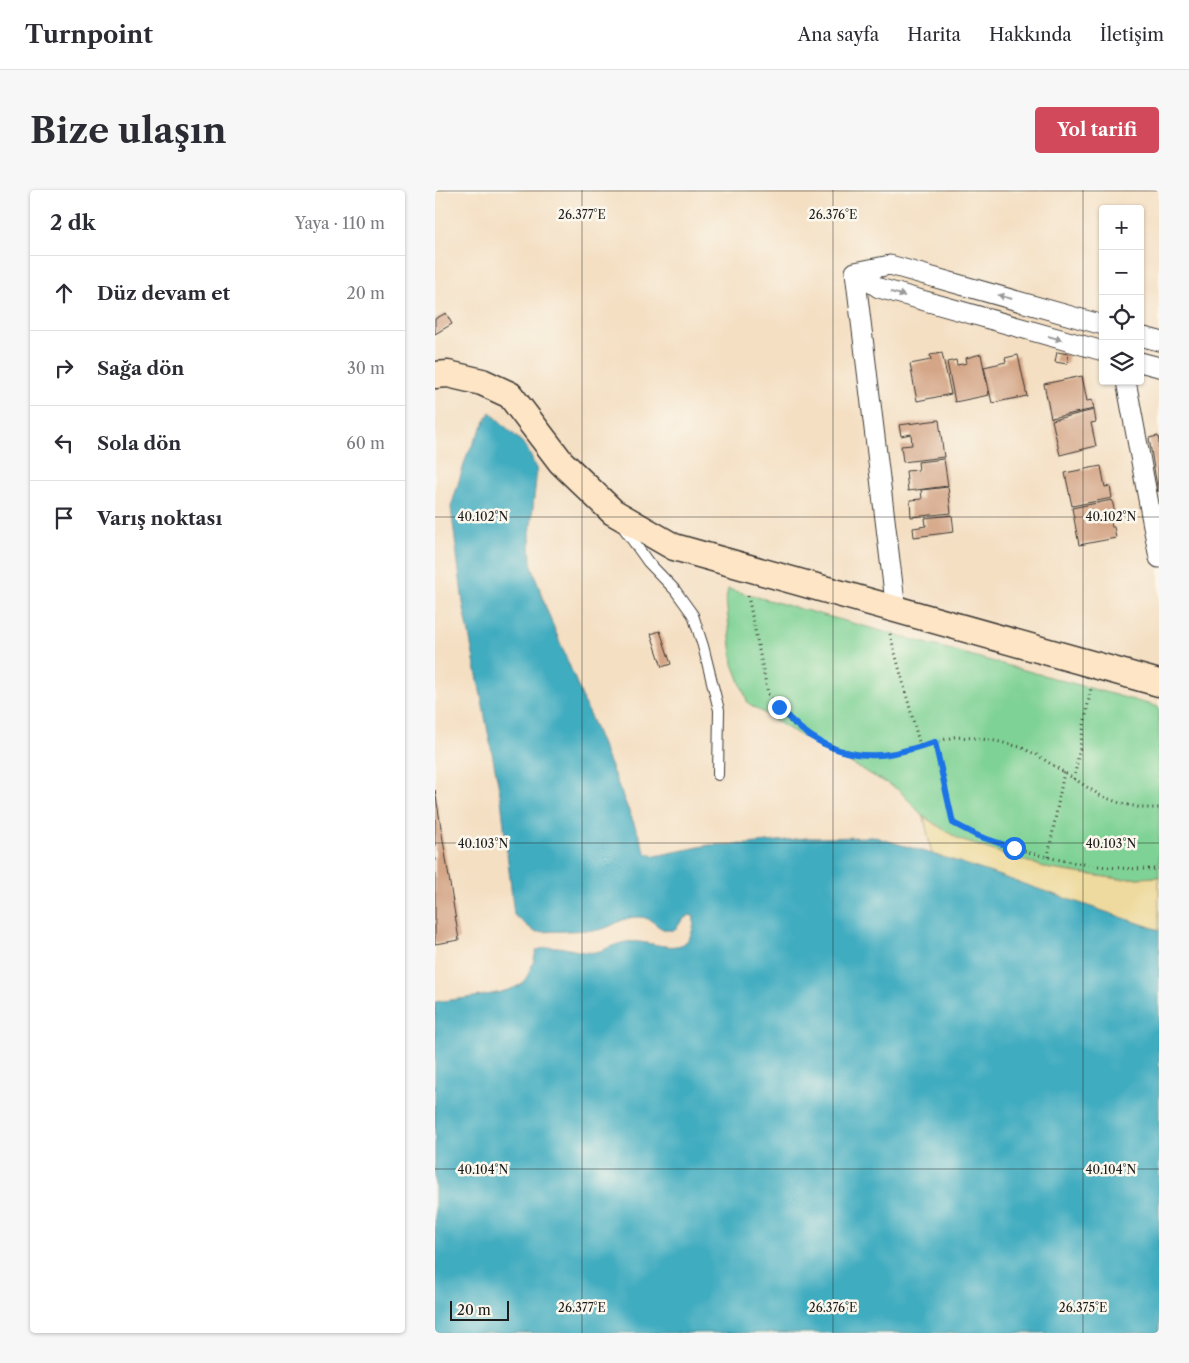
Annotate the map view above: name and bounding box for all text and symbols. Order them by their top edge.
text: Turnpoint [25,20,153,49]
text: Ana sayfa [798,24,879,46]
text: Harita [907,24,961,46]
text: Hakkında [989,24,1072,46]
text: İletişim [1100,24,1164,46]
button: Yol tarifi [1035,107,1159,153]
text: Bize ulaşın [30,109,227,152]
map controls [1099,205,1144,385]
button: + [1099,205,1144,250]
text: 26.377°E [558,207,606,222]
text: 26.376°E [809,207,857,222]
text: 2 dk [50,210,95,235]
text: Yaya · 110 m [295,213,385,233]
button: − [1099,250,1144,295]
icon: ahead [50,279,78,307]
text: Düz devam et [97,282,230,305]
text: 20 m [346,283,385,303]
one-way arrow [891,290,906,298]
one-way arrow [998,293,1013,301]
button: locate [1099,295,1144,340]
one-way arrow [1047,334,1062,342]
button: layers [1099,340,1144,385]
icon: right [50,354,78,382]
text: Sağa dön [97,357,184,380]
text: 30 m [347,358,385,378]
icon: left [50,429,78,457]
text: Sola dön [97,432,181,455]
text: 60 m [346,433,385,453]
icon: arrive [50,504,78,532]
text: Varış noktası [97,507,222,530]
text: 40.102°N [458,509,509,524]
text: 40.102°N [1086,509,1137,524]
route end [768,696,791,719]
text: 40.103°N [458,836,508,851]
text: 40.103°N [1086,836,1136,851]
route start [1003,837,1026,860]
text: 40.104°N [458,1162,509,1177]
text: 40.104°N [1086,1162,1137,1177]
scale bar [450,1298,509,1321]
text: 26.377°E [558,1300,606,1315]
text: 26.376°E [809,1300,857,1315]
text: 26.375°E [1059,1300,1107,1315]
text: 20 m [457,1301,491,1319]

